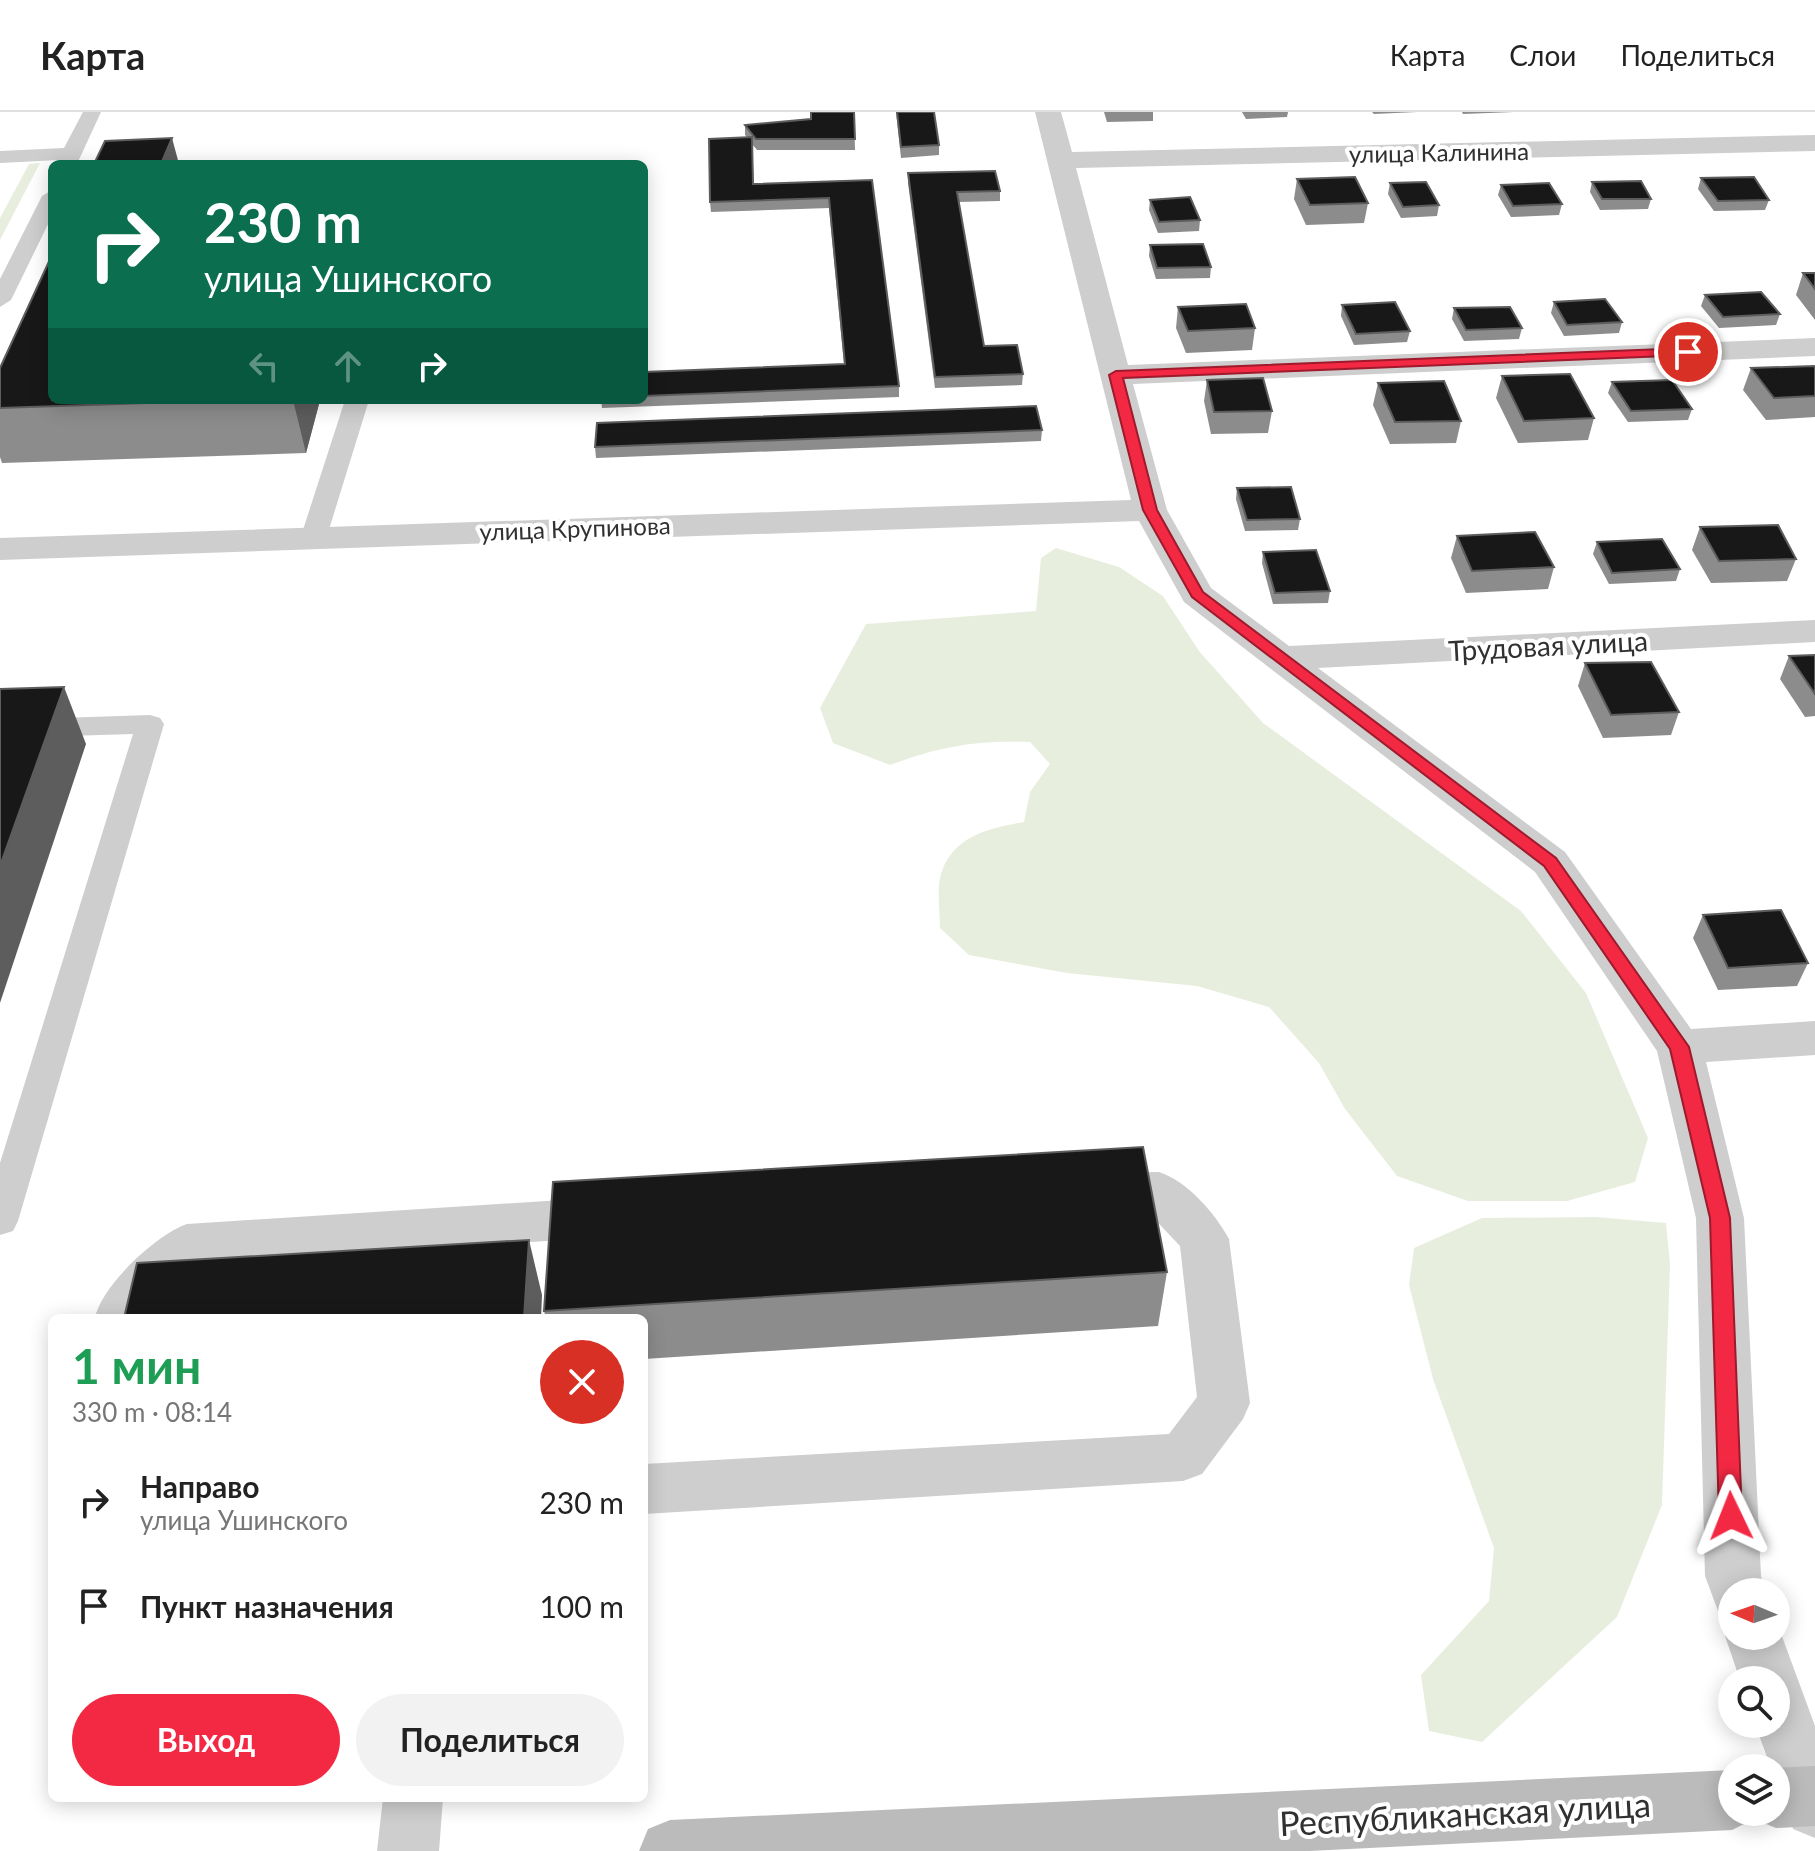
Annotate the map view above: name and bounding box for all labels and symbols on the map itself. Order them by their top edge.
street label: улица Калинина [1349,136,1529,168]
pin [1654,318,1722,386]
street label: улица Крупинова [479,510,671,546]
street label: Трудовая улица [1447,623,1649,667]
position arrow [1689,1474,1773,1558]
north arrow [1718,1578,1790,1650]
street label: Республиканская улица [1278,1783,1652,1843]

